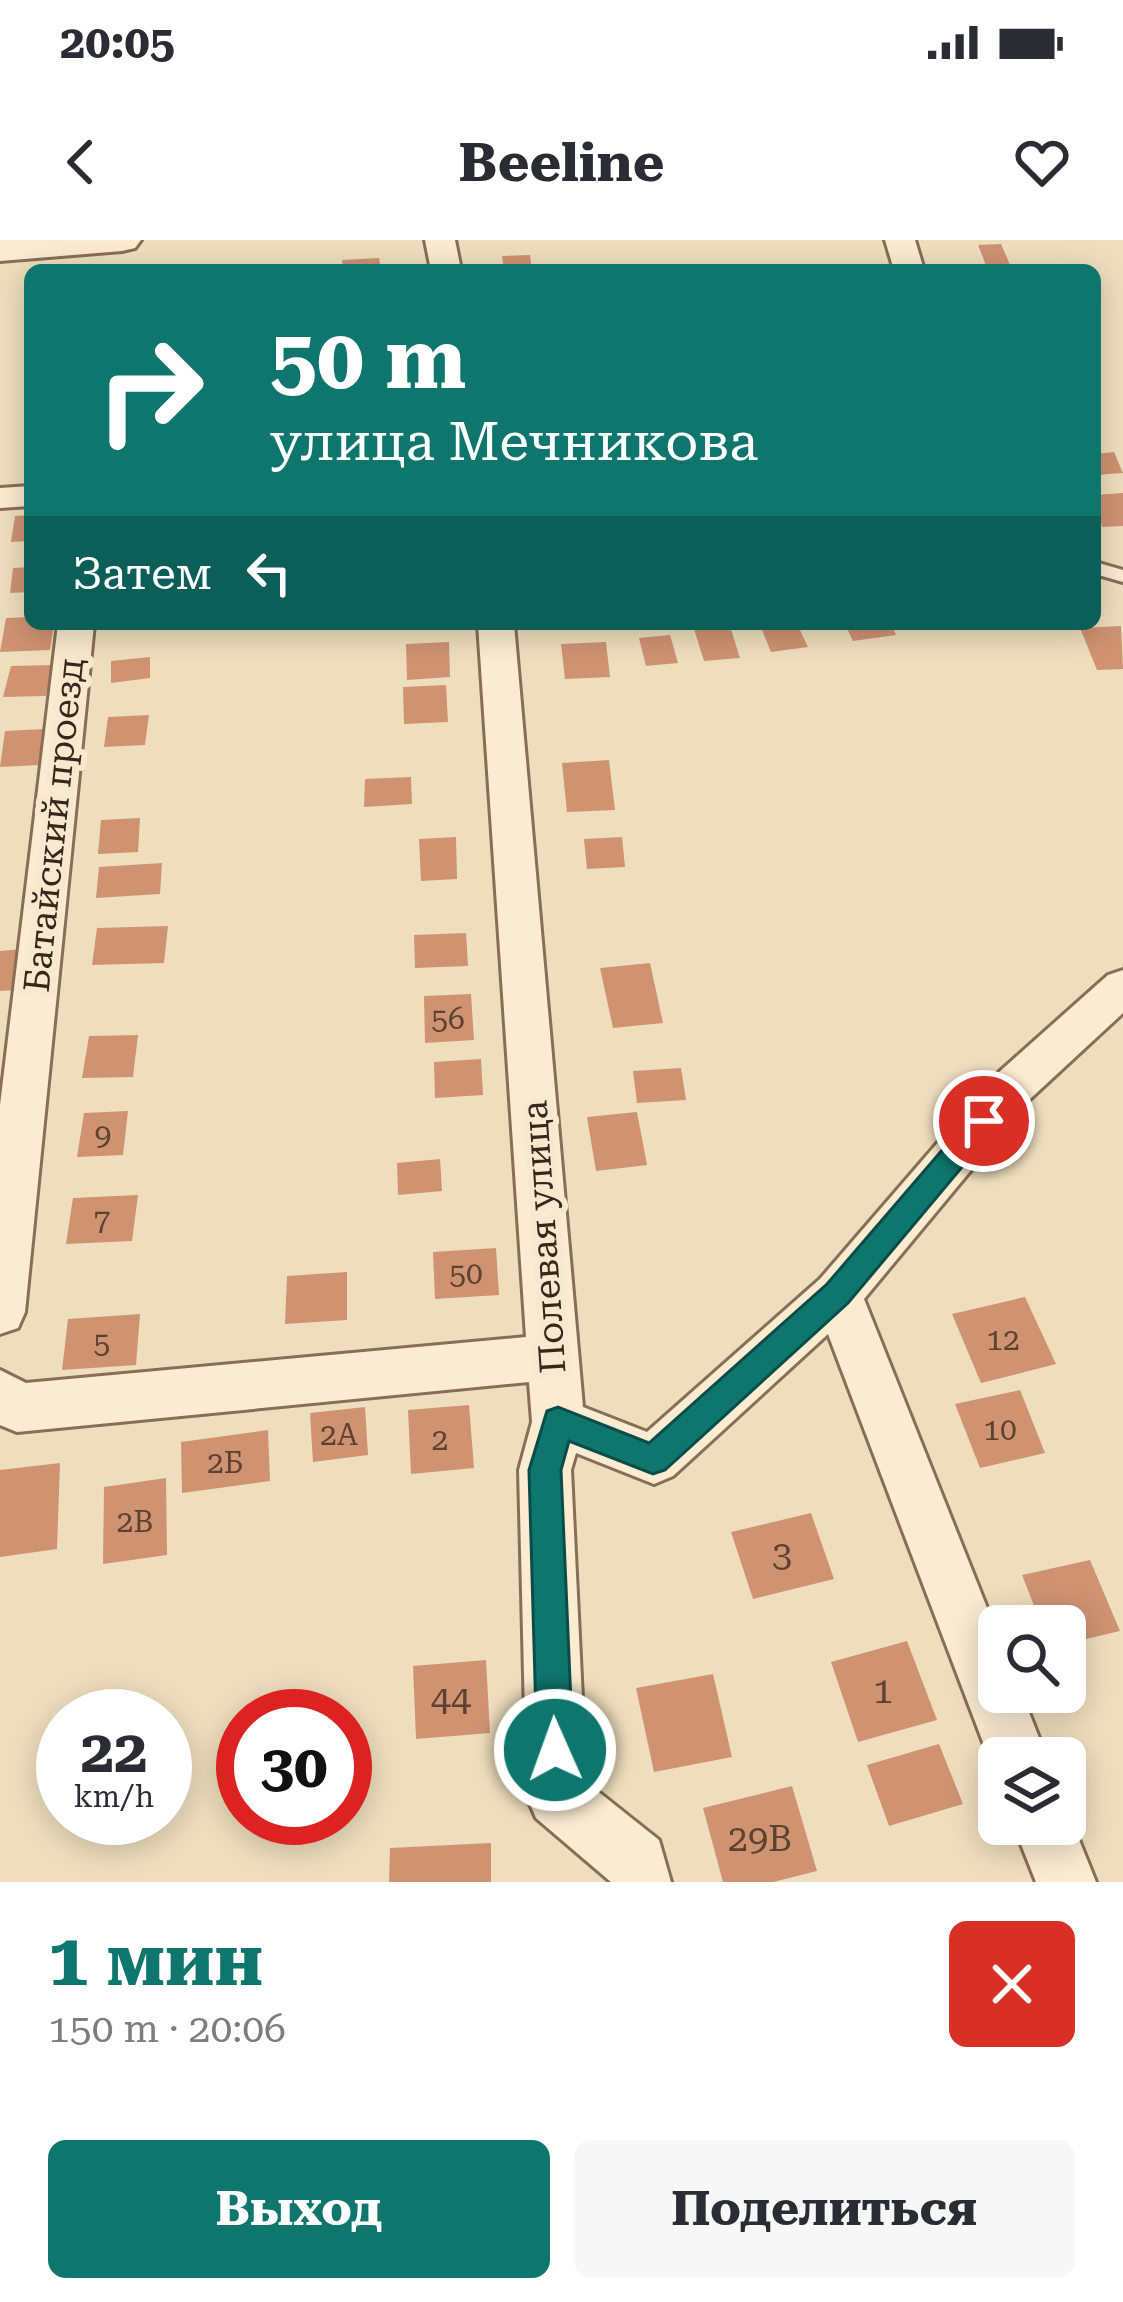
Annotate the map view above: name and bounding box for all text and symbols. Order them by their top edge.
text: 20:05 [60,16,175,69]
icon: back [48,129,114,195]
icon: heart [1009,129,1075,195]
text: Beeline [458,131,665,194]
text: 50 m [270,310,466,408]
icon: right [72,312,228,468]
text: улица Мечникова [270,410,758,473]
icon: left [236,540,302,606]
text: Затем [72,547,212,600]
street label: Батайский проезд [16,656,92,994]
house number: 56 [431,1001,465,1036]
pin [933,1070,1035,1172]
icon: arrive [951,1088,1017,1154]
street label: Полевая улица [513,1099,574,1375]
house number: 9 [95,1117,111,1152]
house number: 7 [94,1202,110,1237]
house number: 50 [449,1256,483,1291]
house number: 12 [986,1322,1020,1357]
house number: 5 [94,1325,110,1360]
house number: 10 [983,1412,1017,1447]
house number: 2А [320,1417,358,1452]
house number: 2 [432,1422,448,1457]
house number: 2Б [207,1445,243,1480]
house number: 2В [117,1504,153,1539]
house number: 3 [772,1534,792,1576]
map controls [978,1605,1086,1845]
button: search [978,1605,1086,1713]
house number: 1 [873,1670,893,1712]
house number: 44 [431,1678,471,1720]
position arrow [492,1687,618,1813]
speed limit sign: 30 [216,1689,372,1845]
text: 22 [80,1716,148,1787]
button: layers [978,1737,1086,1845]
text: km/h [74,1779,154,1814]
house number: 29В [728,1818,792,1860]
text: 1 мин [48,1918,263,2003]
button: close [949,1921,1075,2047]
text: 150 m · 20:06 [48,2006,286,2052]
button: Выход [48,2140,550,2278]
button: Поделиться [574,2140,1075,2278]

